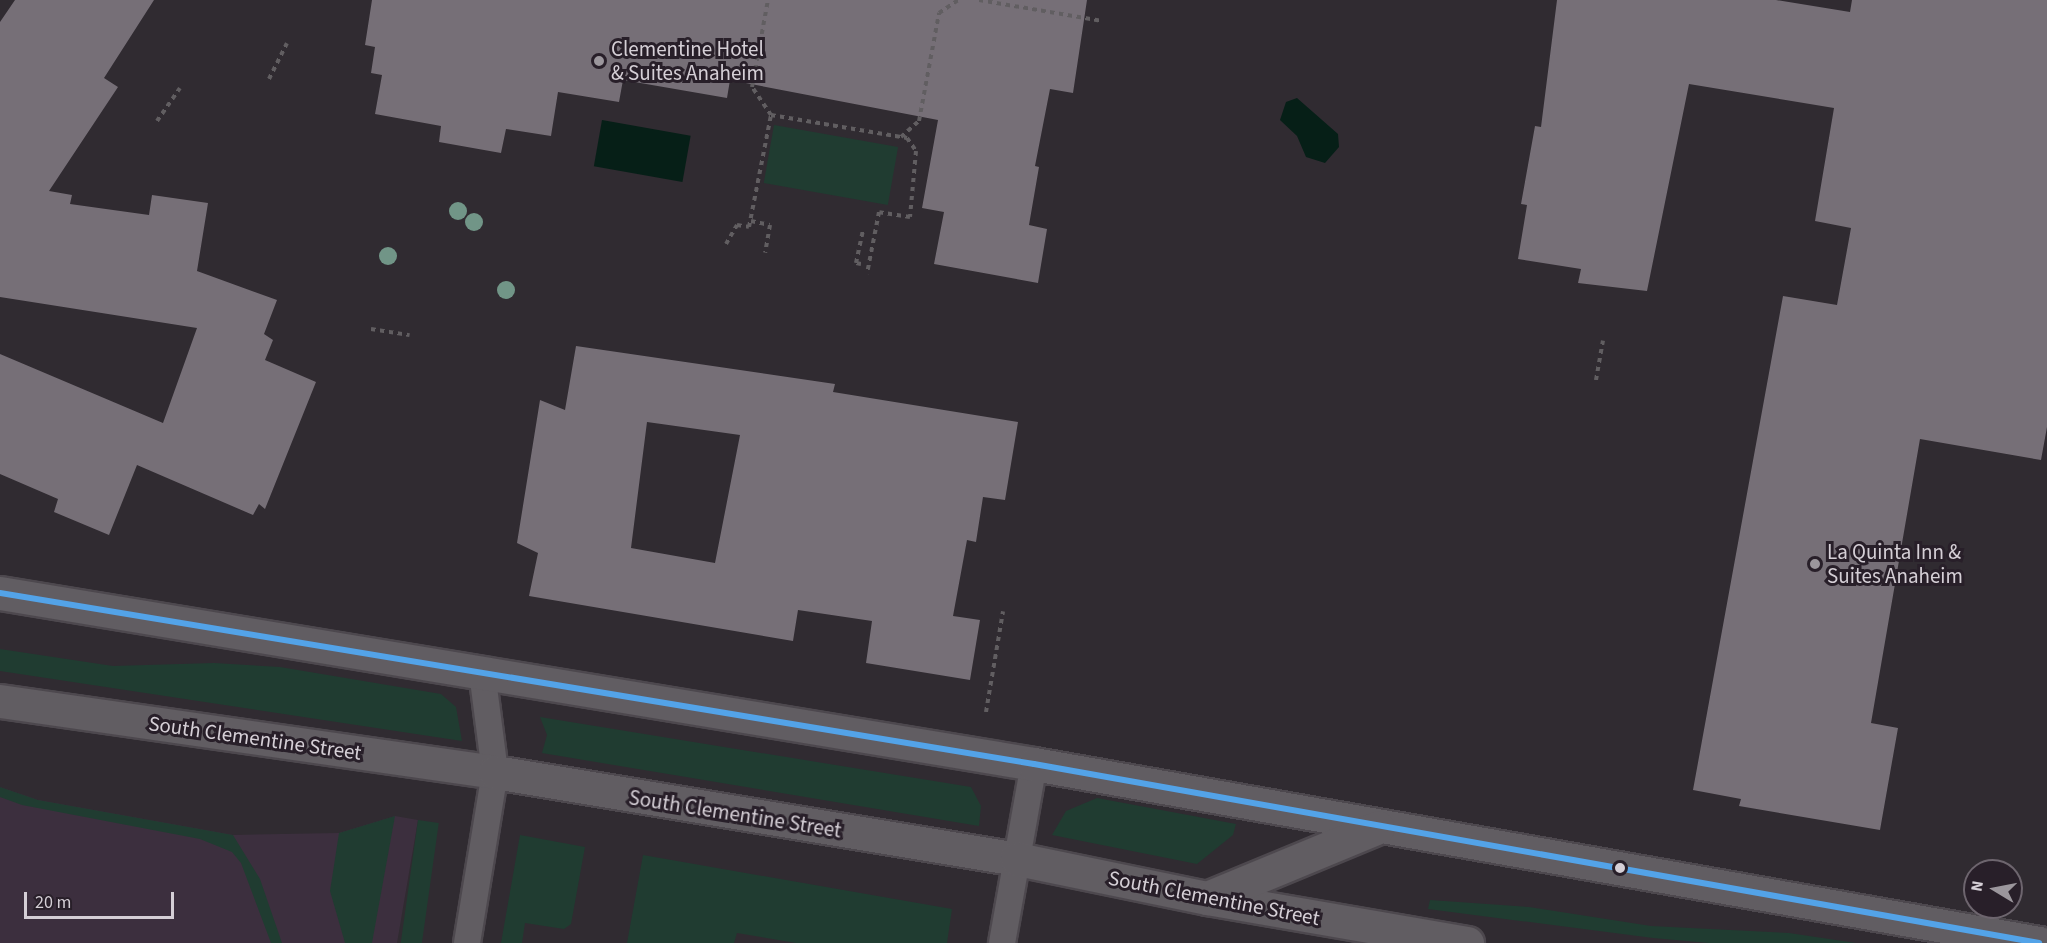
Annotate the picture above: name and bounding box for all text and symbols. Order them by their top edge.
place label: Clementine Hotel & Suites Anaheim [611,36,764,86]
marker: Clementine Hotel & Suites Anaheim [592,54,606,68]
place label: La Quinta Inn & Suites Anaheim [1827,539,1963,589]
marker: La Quinta Inn & Suites Anaheim [1808,557,1822,571]
street label: South Clementine Street [147,711,363,765]
street label: South Clementine Street [627,785,843,843]
north arrow [1963,859,2023,919]
unlabelled marker [1614,862,1626,874]
street label: South Clementine Street [1106,865,1322,931]
text: N [1965,879,1989,893]
scale bar [27,880,177,918]
text: 20 m [35,890,71,915]

